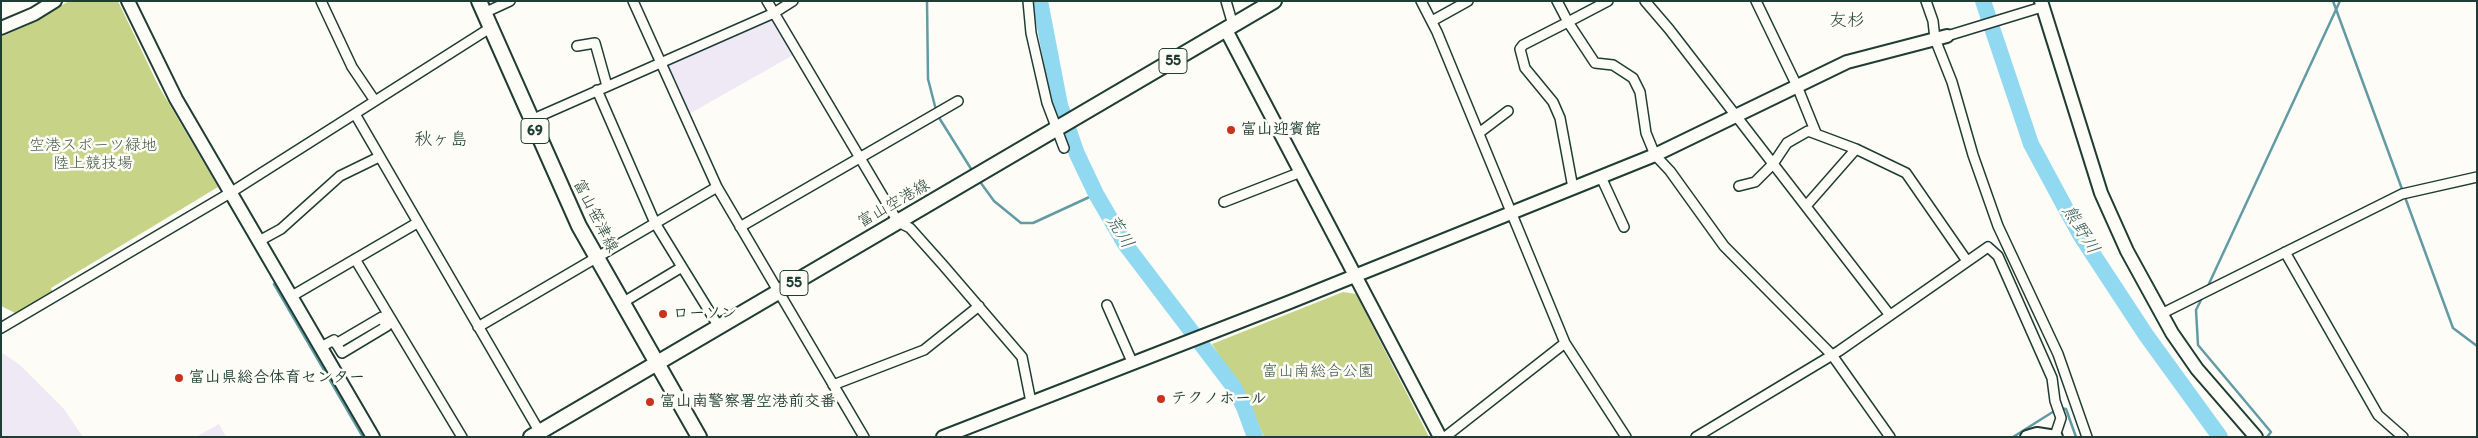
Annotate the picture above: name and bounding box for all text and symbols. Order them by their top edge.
district label: 友杉 [1829,10,1865,32]
road number: 55 [1159,48,1187,74]
road number: 69 [521,118,549,144]
place label: 富山迎賓館 [1241,120,1321,140]
marker: 富山迎賓館 [1225,124,1237,136]
district label: 秋ヶ島 [414,129,468,151]
park label: 空港スポーツ緑地 陸上競技場 [29,136,157,174]
street label: 富山笹津線 [568,176,622,256]
street label: 富山空港線 [855,176,933,232]
water label: 熊野川 [2057,201,2103,259]
water label: 荒川 [1100,211,1138,253]
road number: 55 [780,270,808,296]
place label: ローソン [673,304,737,324]
marker: ローソン [657,308,669,320]
park label: 富山南総合公園 [1262,362,1374,382]
place label: 富山県総合体育センター [189,368,365,388]
marker: 富山県総合体育センター [173,372,185,384]
place label: テクノホール [1171,389,1267,409]
place label: 富山南警察署空港前交番 [660,392,836,412]
marker: テクノホール [1155,393,1167,405]
marker: 富山南警察署空港前交番 [644,396,656,408]

